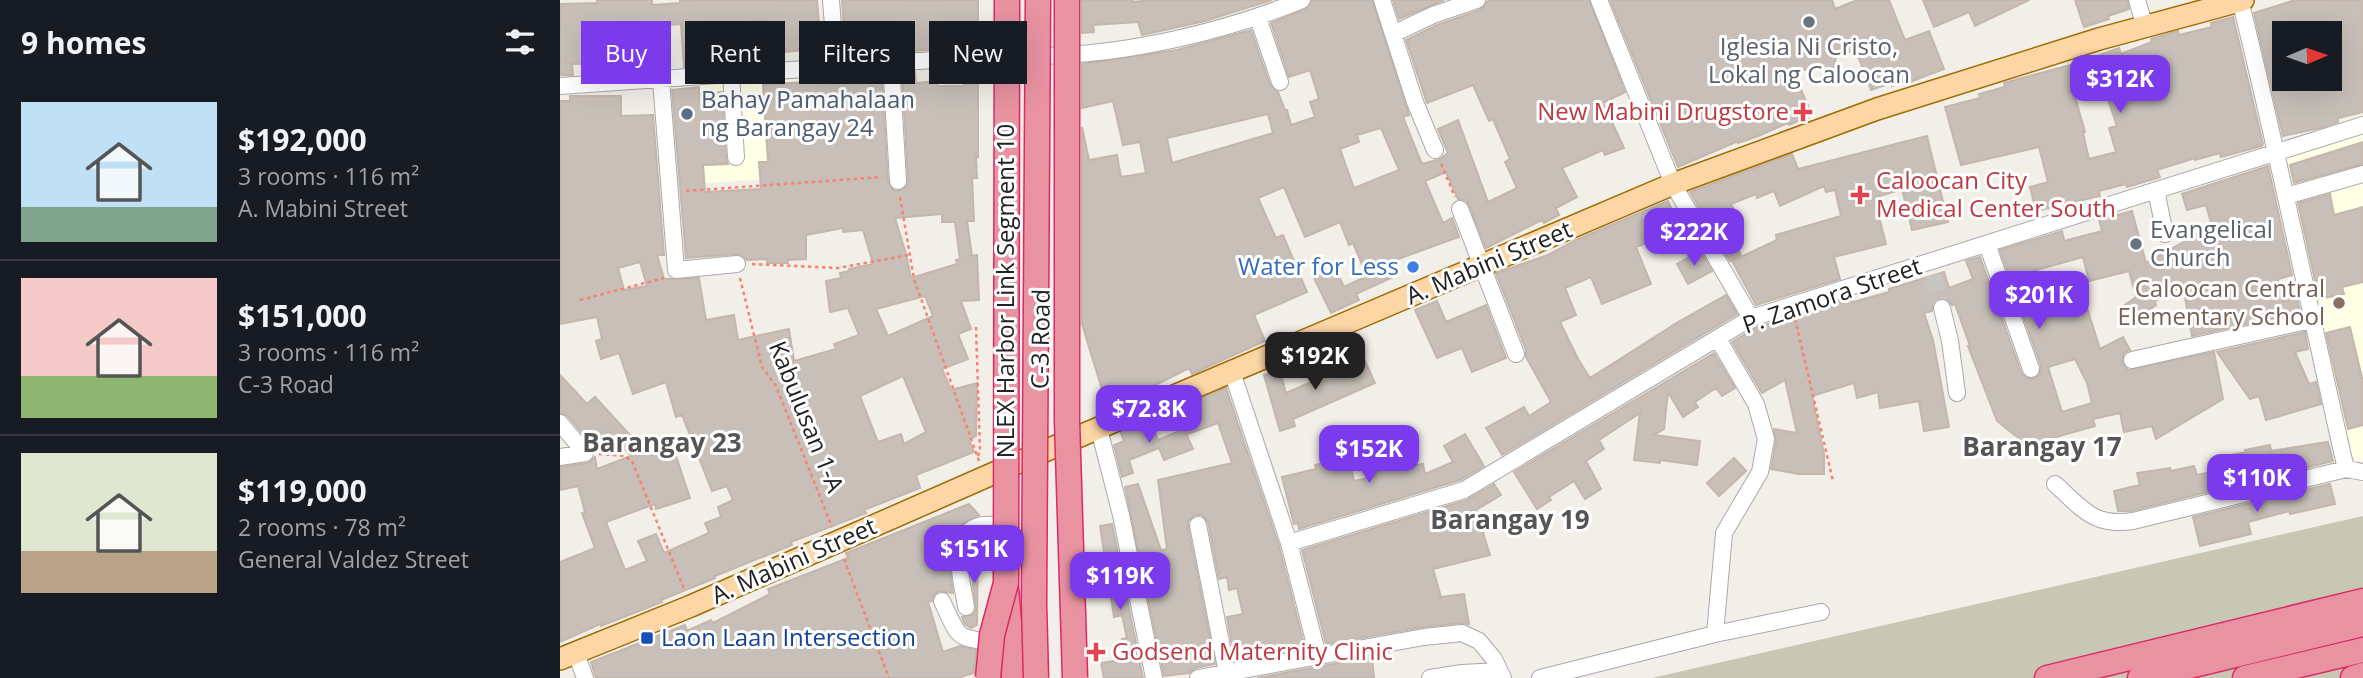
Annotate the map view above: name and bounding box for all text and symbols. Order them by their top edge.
marker: Iglesia Ni Cristo, Lokal ng Caloocan [1801,14,1817,30]
chip: Buy [581,21,671,84]
chip: Rent [685,21,785,84]
chip: Filters [799,21,915,84]
chip: New [929,21,1027,84]
north arrow [2272,21,2342,91]
map controls [2272,21,2342,91]
text: 9 homes [21,22,146,63]
icon: filters [501,23,539,61]
place label: Iglesia Ni Cristo, Lokal ng Caloocan [1708,29,1910,90]
pin: $312K [2071,55,2169,115]
text: $312K [2086,62,2154,94]
place label: Bahay Pamahalaan ng Barangay 24 [701,82,915,143]
place label: New Mabini Drugstore [1537,94,1789,127]
marker: New Mabini Drugstore [1795,104,1811,120]
marker: Bahay Pamahalaan ng Barangay 24 [679,106,695,122]
text: $192,000 [238,119,367,160]
street label: NLEX Harbor Link Segment 10 [988,124,1021,458]
icon: home [77,130,161,214]
text: 3 rooms · 116 m² [238,160,419,192]
place label: Caloocan City Medical Center South [1876,163,2116,224]
marker: Caloocan City Medical Center South [1850,185,1870,205]
text: A. Mabini Street [238,192,408,224]
pin: $222K [1645,208,1743,268]
street label: A. Mabini Street [1400,212,1577,311]
place label: Evangelical Church [2150,212,2273,273]
text: $222K [1660,215,1728,247]
marker: Evangelical Church [2128,236,2144,252]
place label: Water for Less [1238,249,1399,282]
street label: P. Zamora Street [1738,249,1925,341]
marker: Water for Less [1405,259,1421,275]
place label: Caloocan Central Elementary School [2117,271,2325,332]
pin: $201K [1990,272,2088,331]
text: $201K [2005,278,2073,310]
street label: C-3 Road [1022,289,1057,389]
text: $151,000 [238,295,367,336]
marker: Caloocan Central Elementary School [2331,295,2347,311]
icon: home [77,306,161,390]
pin: $192K [1266,332,1364,392]
text: 3 rooms · 116 m² [238,336,419,368]
street label: Kabulusan 1-A [762,336,853,498]
text: $192K [1281,339,1349,371]
text: C-3 Road [238,368,334,400]
pin: $72.8K [1092,386,1206,445]
text: $72.8K [1112,392,1186,424]
district label: Barangay 23 [582,424,742,460]
pin: $152K [1320,426,1418,485]
district label: Barangay 17 [1962,428,2122,464]
text: $152K [1335,432,1403,464]
pin: $110K [2208,454,2306,514]
text: $110K [2223,461,2291,493]
text: $119,000 [238,470,367,511]
icon: home [77,481,161,565]
district label: Barangay 19 [1430,501,1590,537]
street label: A. Mabini Street [706,508,881,611]
text: 2 rooms · 78 m² [238,511,406,543]
pin: $151K [925,526,1023,585]
text: $151K [940,532,1008,564]
text: General Valdez Street [238,543,469,575]
pin: $119K [1071,552,1169,612]
text: $119K [1086,559,1154,591]
place label: Laon Laan Intersection [661,620,916,653]
marker: Laon Laan Intersection [639,630,655,646]
place label: Godsend Maternity Clinic [1112,634,1393,667]
marker: Godsend Maternity Clinic [1086,642,1106,662]

